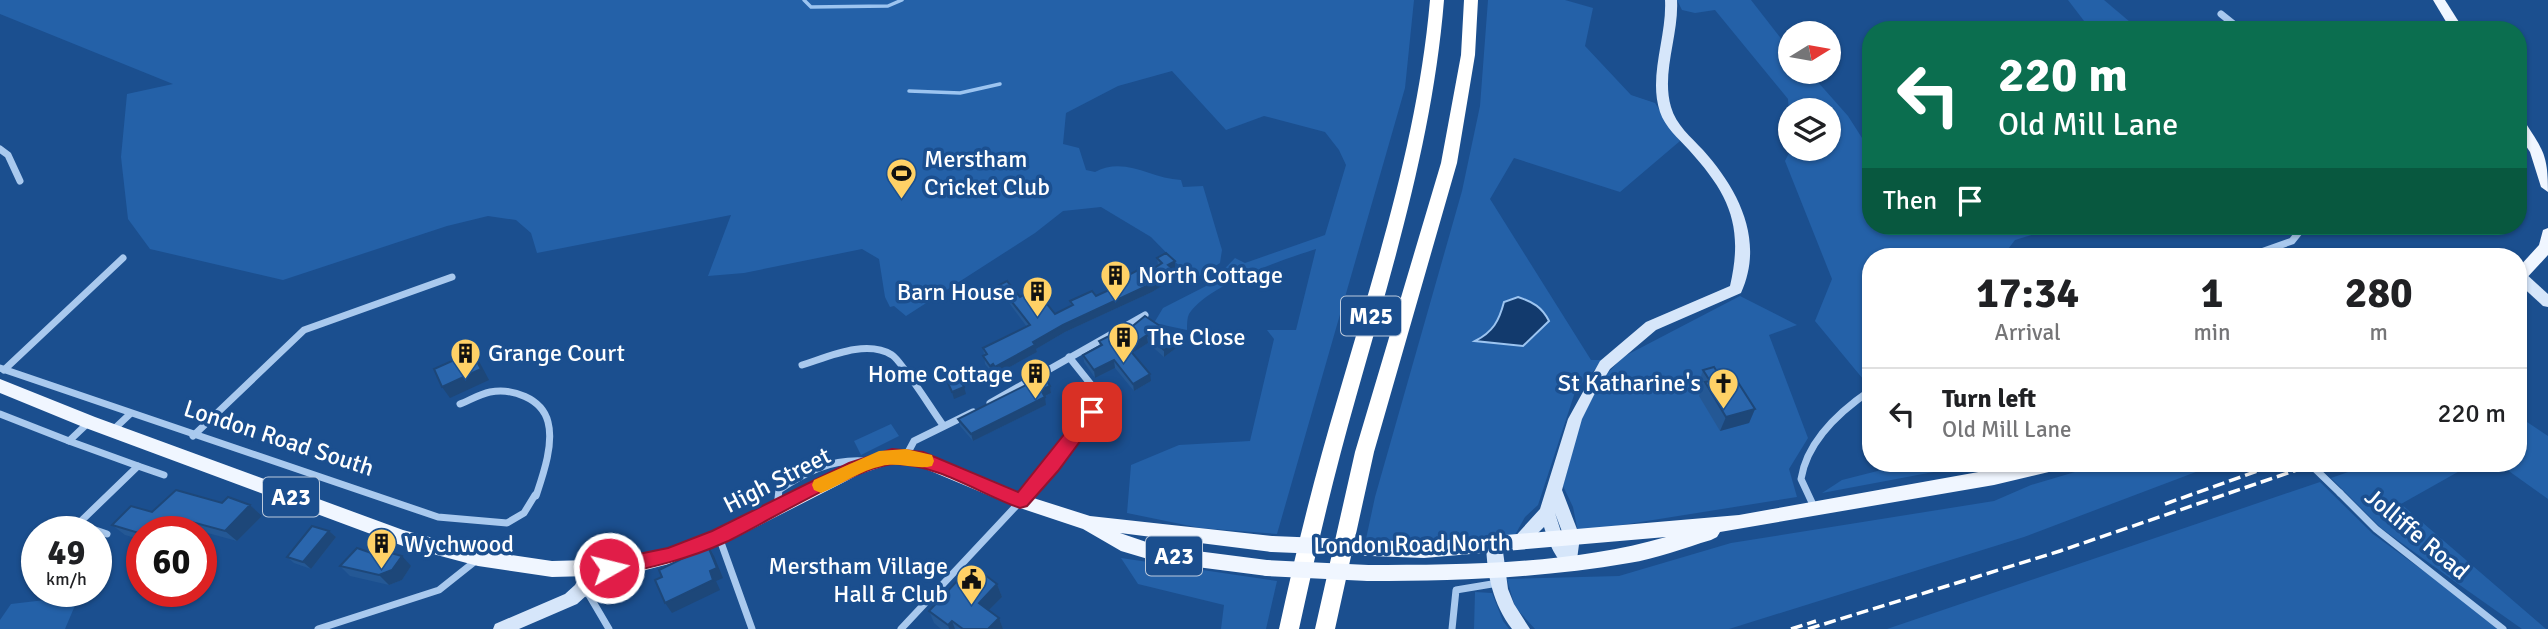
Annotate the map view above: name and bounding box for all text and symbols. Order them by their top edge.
north arrow [1778,21,1841,84]
map controls [1778,21,1841,161]
text: 220 m [1998,45,2128,105]
icon: left [1883,49,1974,140]
button: layers [1778,98,1841,161]
text: Old Mill Lane [1998,105,2178,144]
place label: Merstham Cricket Club [924,144,1050,202]
sports icon: Merstham Cricket Club [884,156,918,200]
icon: arrive [1951,182,1989,220]
text: Then [1883,185,1937,217]
building icon: North Cottage [1098,258,1132,302]
place label: North Cottage [1138,260,1283,290]
text: 17:34 [1976,268,2079,319]
text: 1 [2201,268,2223,319]
text: 280 [2345,268,2413,319]
building icon: Barn House [1021,275,1055,319]
place label: Barn House [897,277,1015,307]
road number: M25 [1341,296,1401,336]
text: Arrival [1995,318,2061,347]
text: min [2193,318,2231,347]
text: m [2370,318,2388,347]
building icon: The Close [1107,320,1141,364]
place label: The Close [1147,322,1245,352]
building icon: Grange Court [448,336,482,380]
place label: Grange Court [488,338,625,368]
building icon: Home Cottage [1019,357,1053,401]
place label: Home Cottage [868,359,1013,389]
church icon: St Katharine's [1707,366,1741,410]
place label: St Katharine's [1558,368,1701,398]
pin [1062,382,1122,442]
text: Turn left [1942,383,2036,415]
street label: London Road South [180,393,378,483]
icon: arrive [1073,393,1111,431]
icon: left [1883,395,1921,433]
text: 220 m [2437,398,2506,430]
text: Old Mill Lane [1942,415,2072,444]
street label: High Street [718,440,836,520]
road number: A23 [263,477,319,516]
street label: Jolliffe Road [2359,482,2475,586]
speed limit sign: 60 [126,516,217,607]
building icon: Wychwood [364,527,398,571]
street label: London Road North [1313,527,1511,561]
place label: Wychwood [404,529,514,559]
text: 49 [48,531,85,574]
position arrow [572,531,646,605]
road number: A23 [1146,536,1202,576]
place label: Merstham Village Hall & Club [768,551,948,609]
public building icon: Merstham Village Hall & Club [954,563,988,607]
text: km/h [46,568,87,590]

